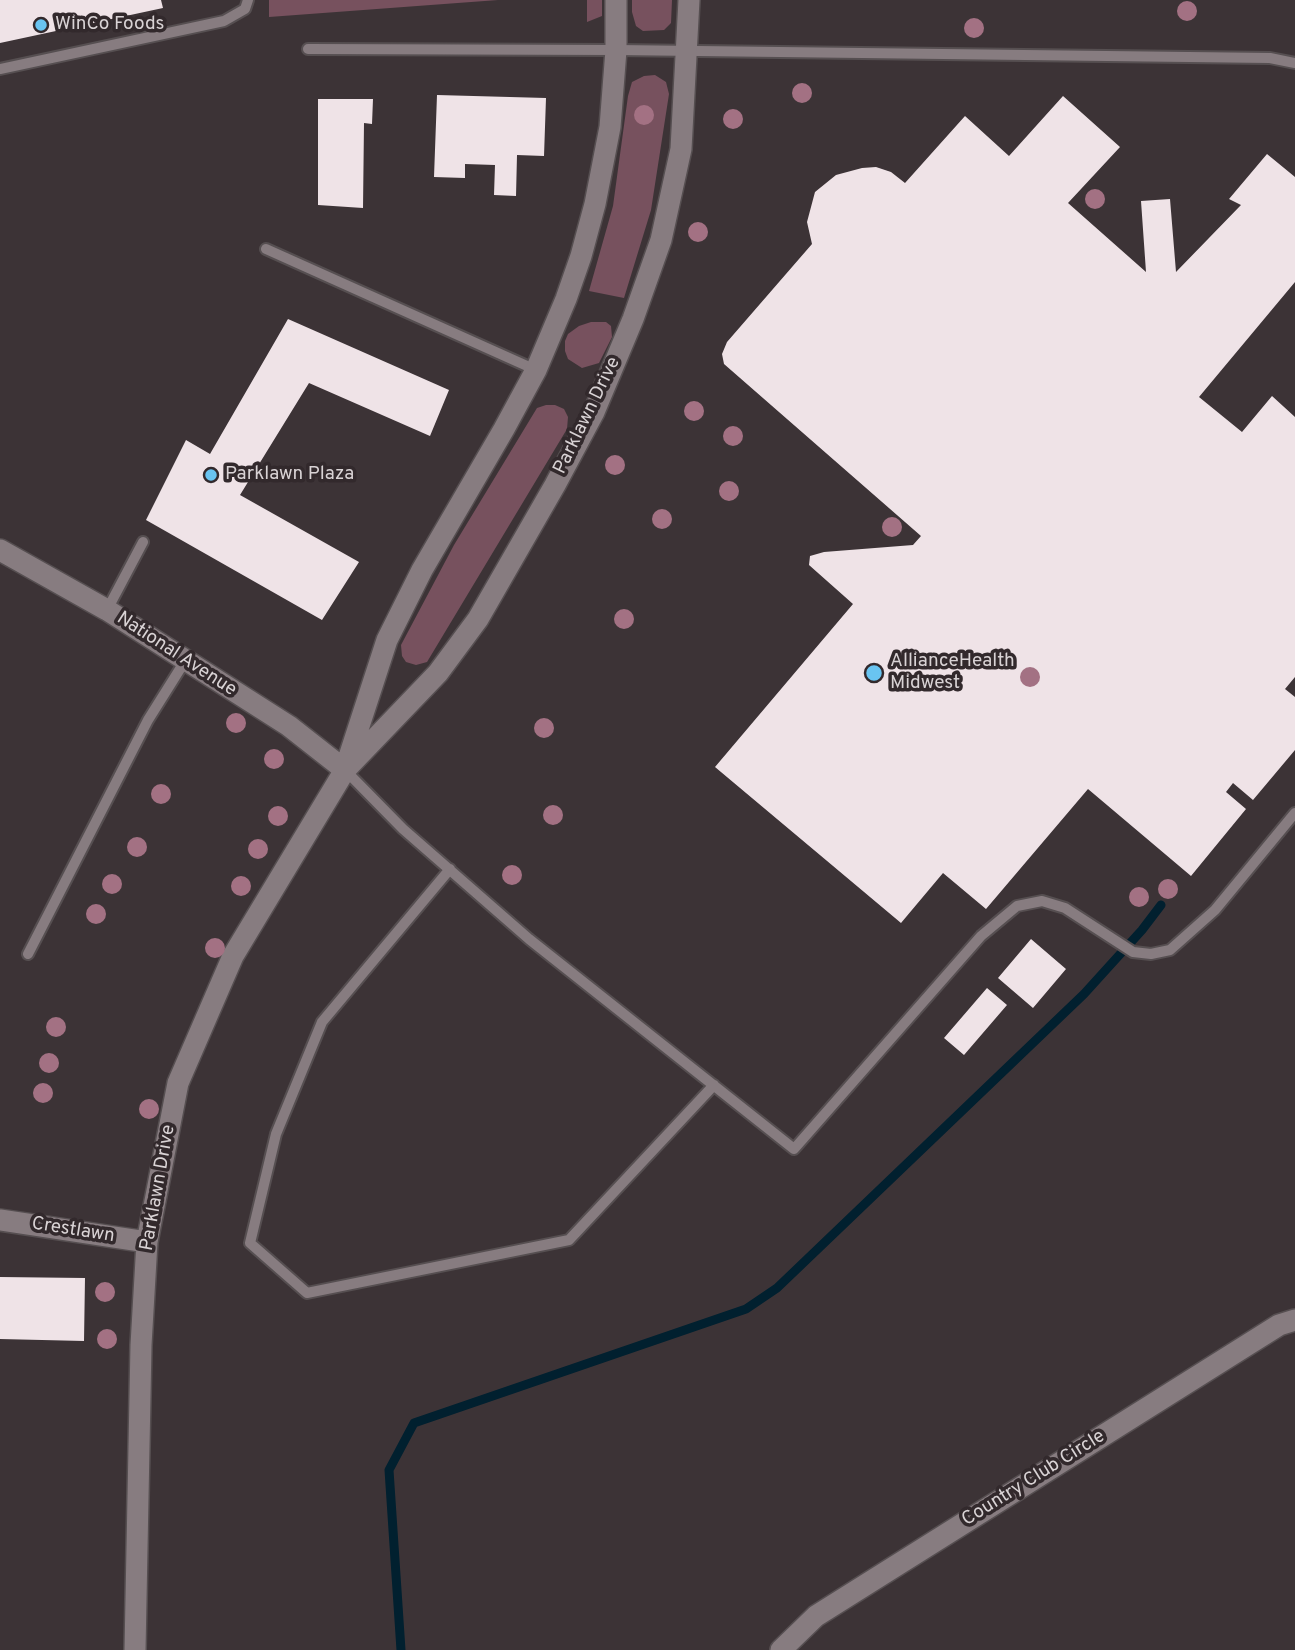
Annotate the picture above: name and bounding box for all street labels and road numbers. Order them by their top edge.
street label: Parklawn Drive [550,354,626,478]
street label: National Avenue [112,608,240,702]
street label: Parklawn Drive [137,1123,181,1253]
street label: Crestlawn [30,1213,116,1249]
street label: Country Club Circle [958,1426,1110,1532]

